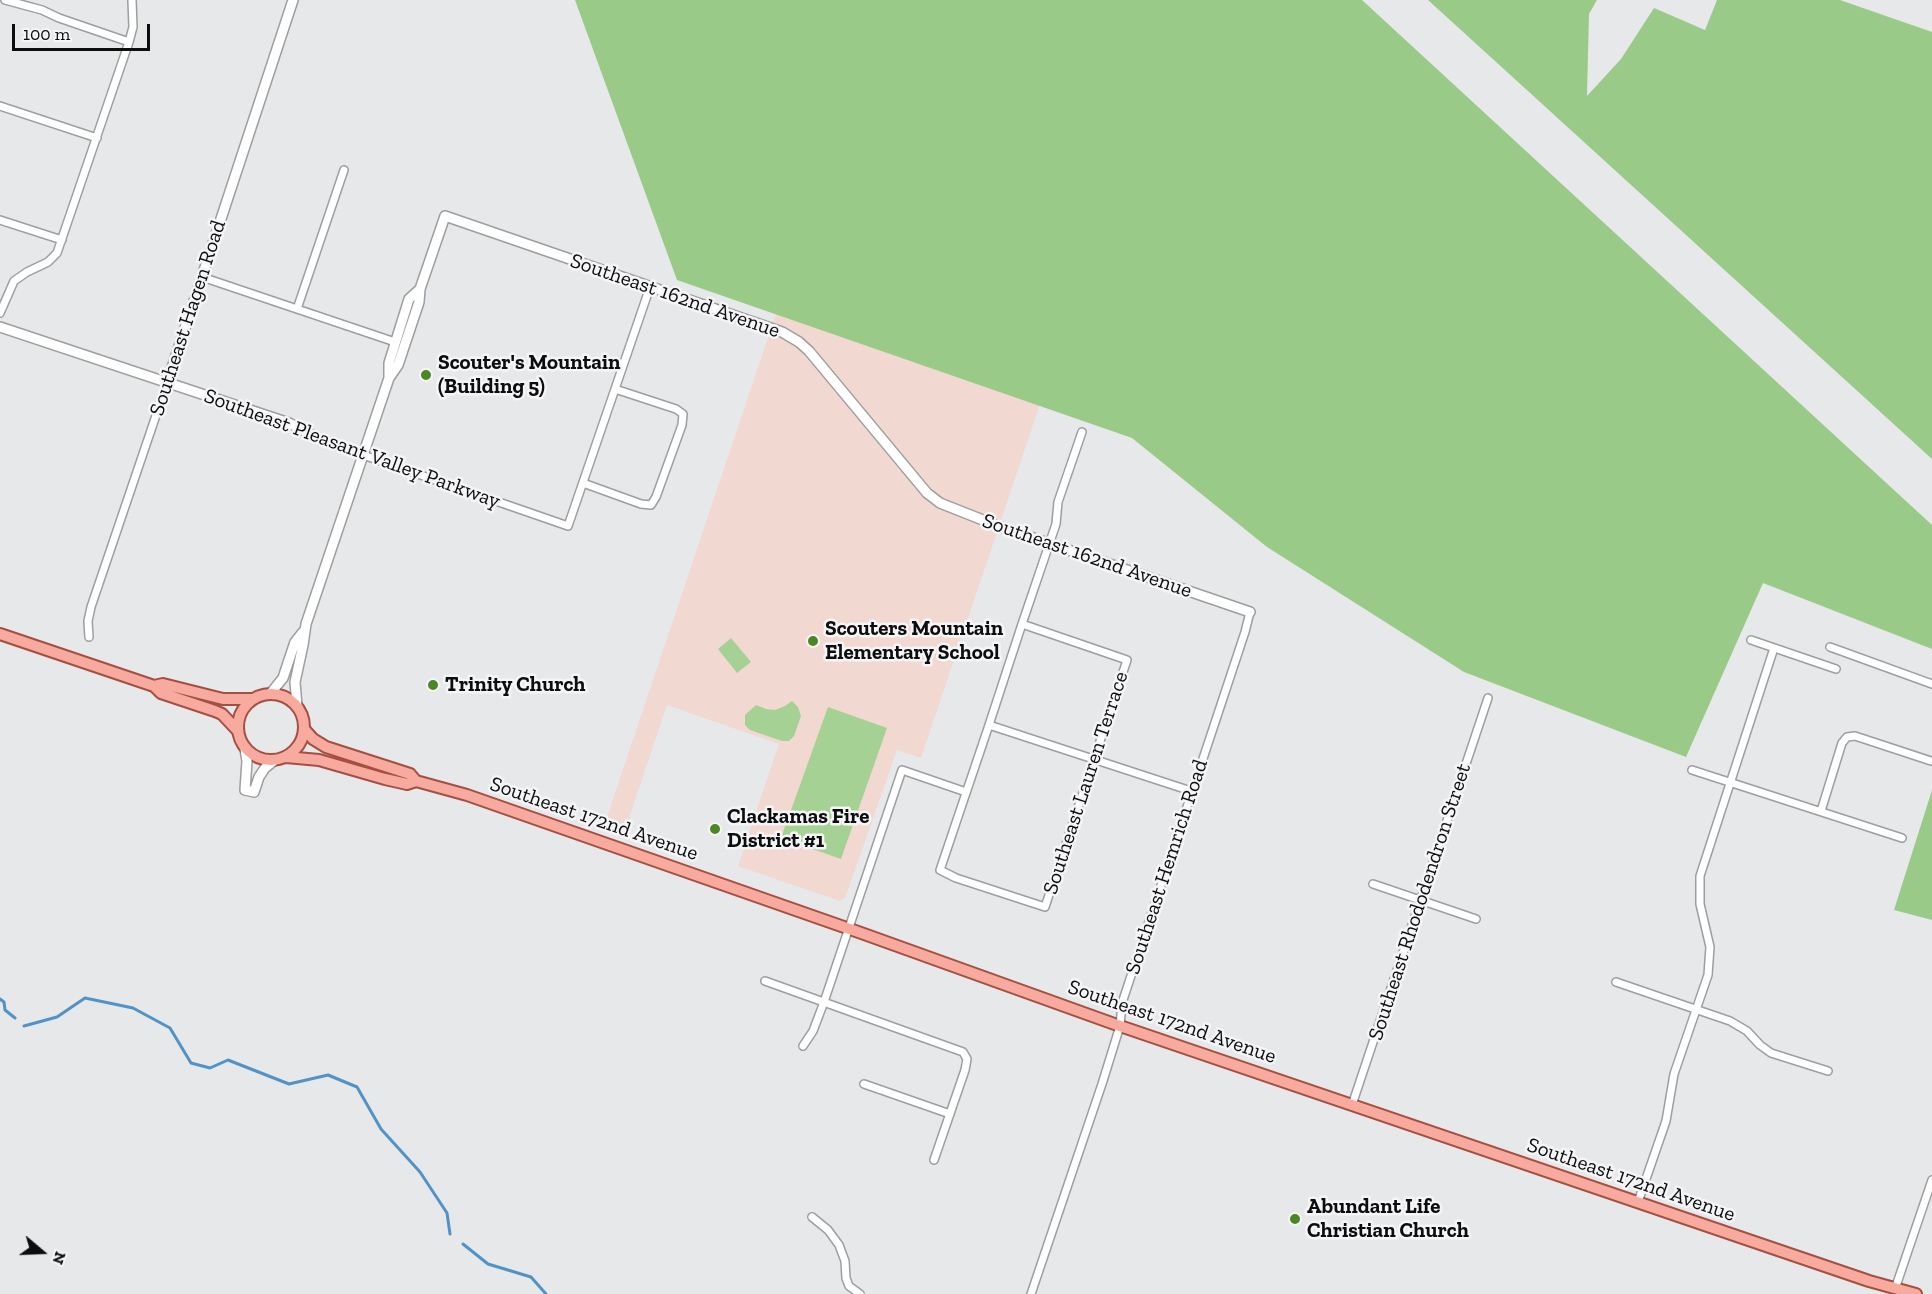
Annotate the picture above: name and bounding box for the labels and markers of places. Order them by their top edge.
place label: Scouter's Mountain (Building 5) [438,350,620,400]
marker: Scouter's Mountain (Building 5) [419,368,433,382]
place label: Scouters Mountain Elementary School [825,616,1003,666]
marker: Scouters Mountain Elementary School [806,634,820,648]
place label: Trinity Church [445,672,586,698]
marker: Trinity Church [426,678,440,692]
place label: Clackamas Fire District #1 [727,804,869,854]
marker: Clackamas Fire District #1 [708,822,722,836]
place label: Abundant Life Christian Church [1307,1194,1469,1244]
marker: Abundant Life Christian Church [1288,1212,1302,1226]

